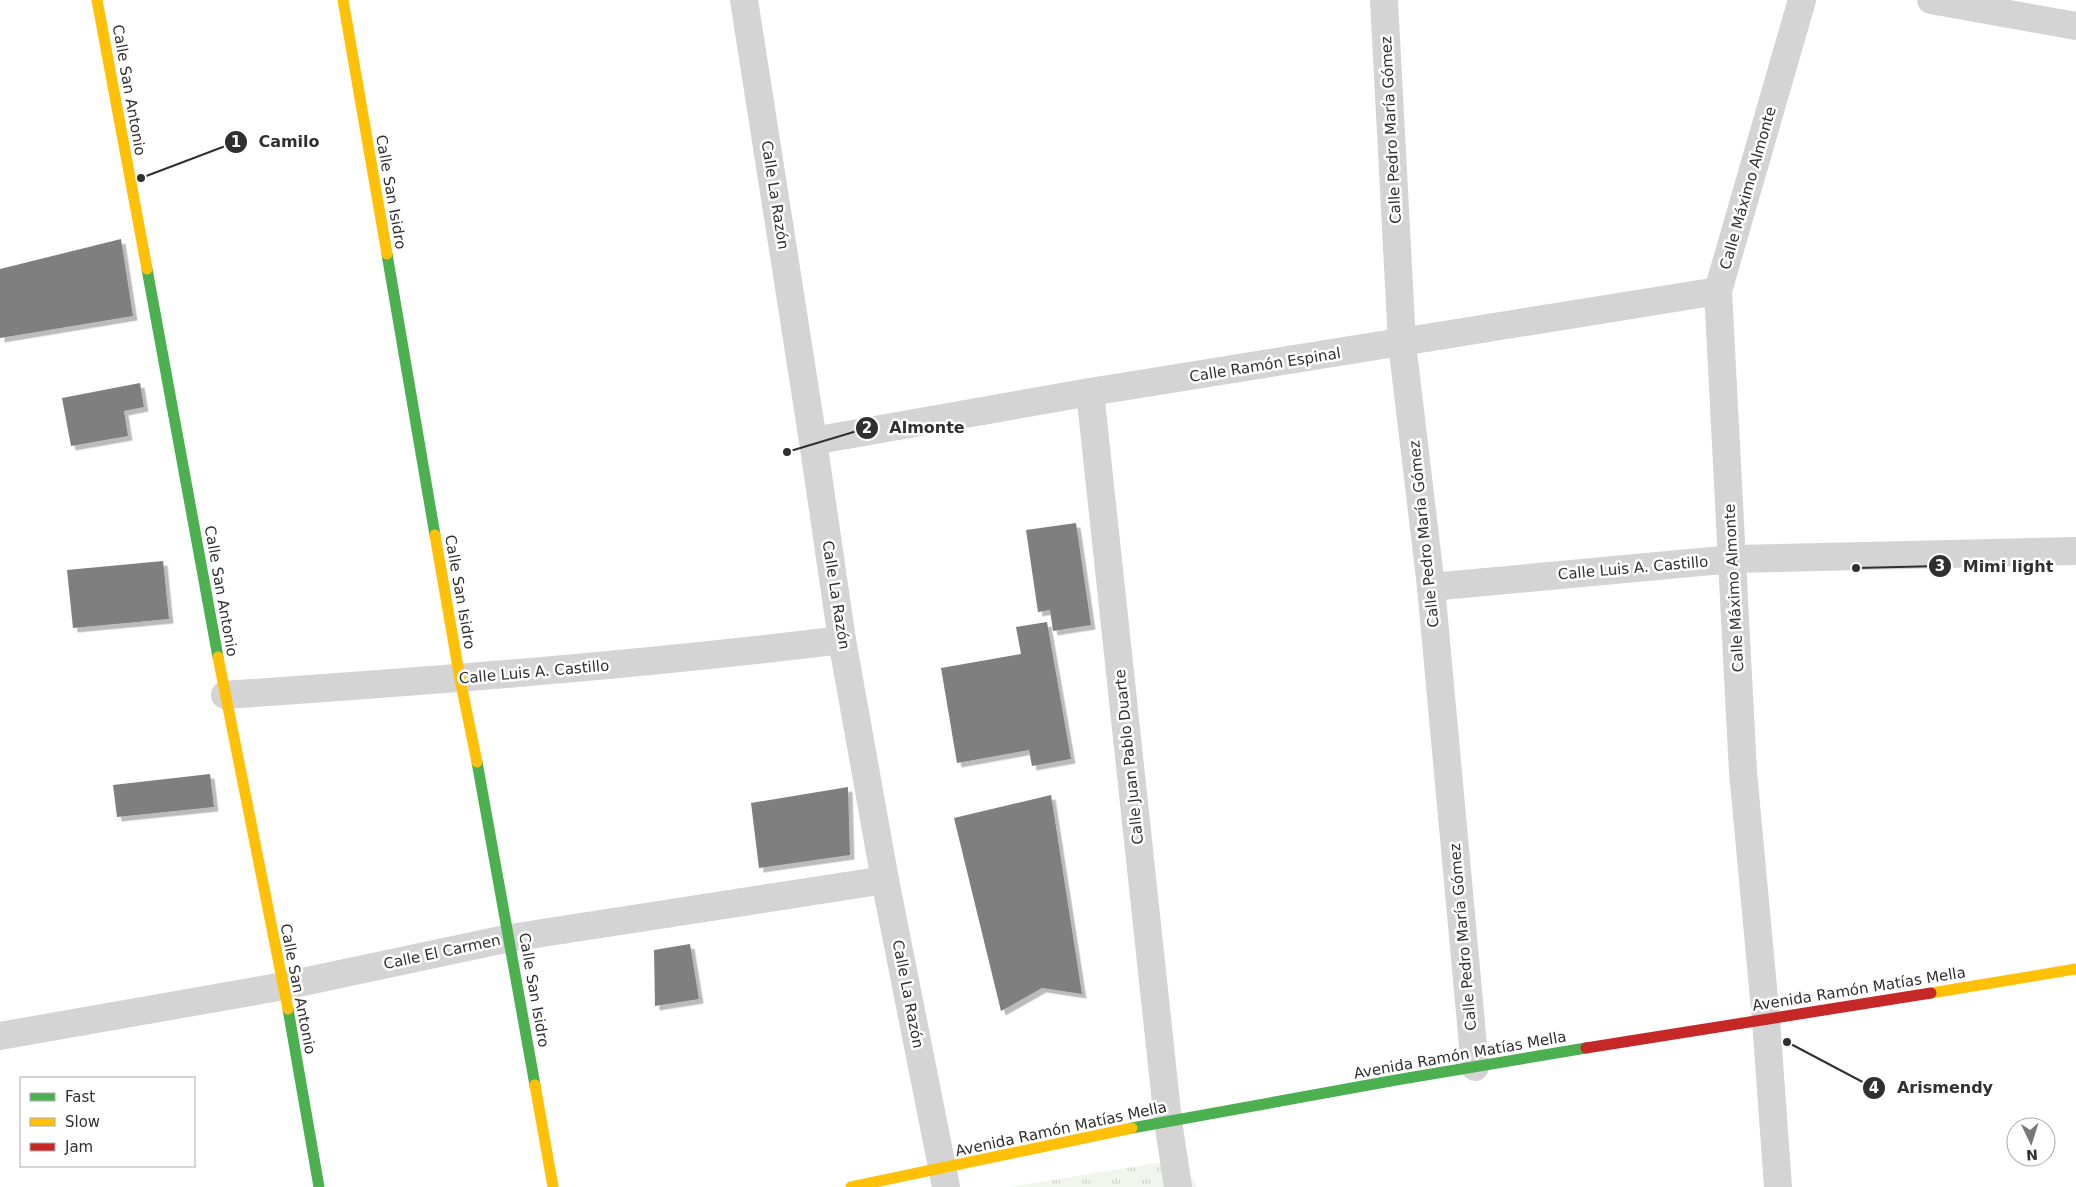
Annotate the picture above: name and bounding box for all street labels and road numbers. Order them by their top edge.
street label: Calle San Antonio [109,23,149,157]
street label: Calle Pedro María Gómez [1377,36,1405,224]
street label: Calle Máximo Almonte [1716,104,1780,272]
street label: Calle San Isidro [372,133,410,251]
street label: Calle La Razón [757,139,793,251]
street label: Calle Ramón Espinal [1188,344,1342,386]
street label: Calle Pedro María Gómez [1405,439,1443,628]
street label: Calle Máximo Almonte [1721,503,1747,673]
street label: Calle San Antonio [201,524,241,658]
street label: Calle San Isidro [441,533,479,651]
street label: Calle La Razón [818,539,854,651]
street label: Calle Luis A. Castillo [1557,552,1709,584]
street label: Calle Luis A. Castillo [458,656,610,688]
street label: Calle Juan Pablo Duarte [1111,668,1147,846]
street label: Calle Pedro María Gómez [1446,842,1480,1031]
street label: Calle San Antonio [277,922,319,1056]
street label: Calle El Carmen [382,931,502,973]
street label: Calle San Isidro [515,931,553,1049]
street label: Calle La Razón [889,938,927,1050]
street label: Avenida Ramón Matías Mella [1751,963,1967,1015]
street label: Avenida Ramón Matías Mella [1352,1027,1568,1083]
street label: Avenida Ramón Matías Mella [954,1098,1168,1160]

